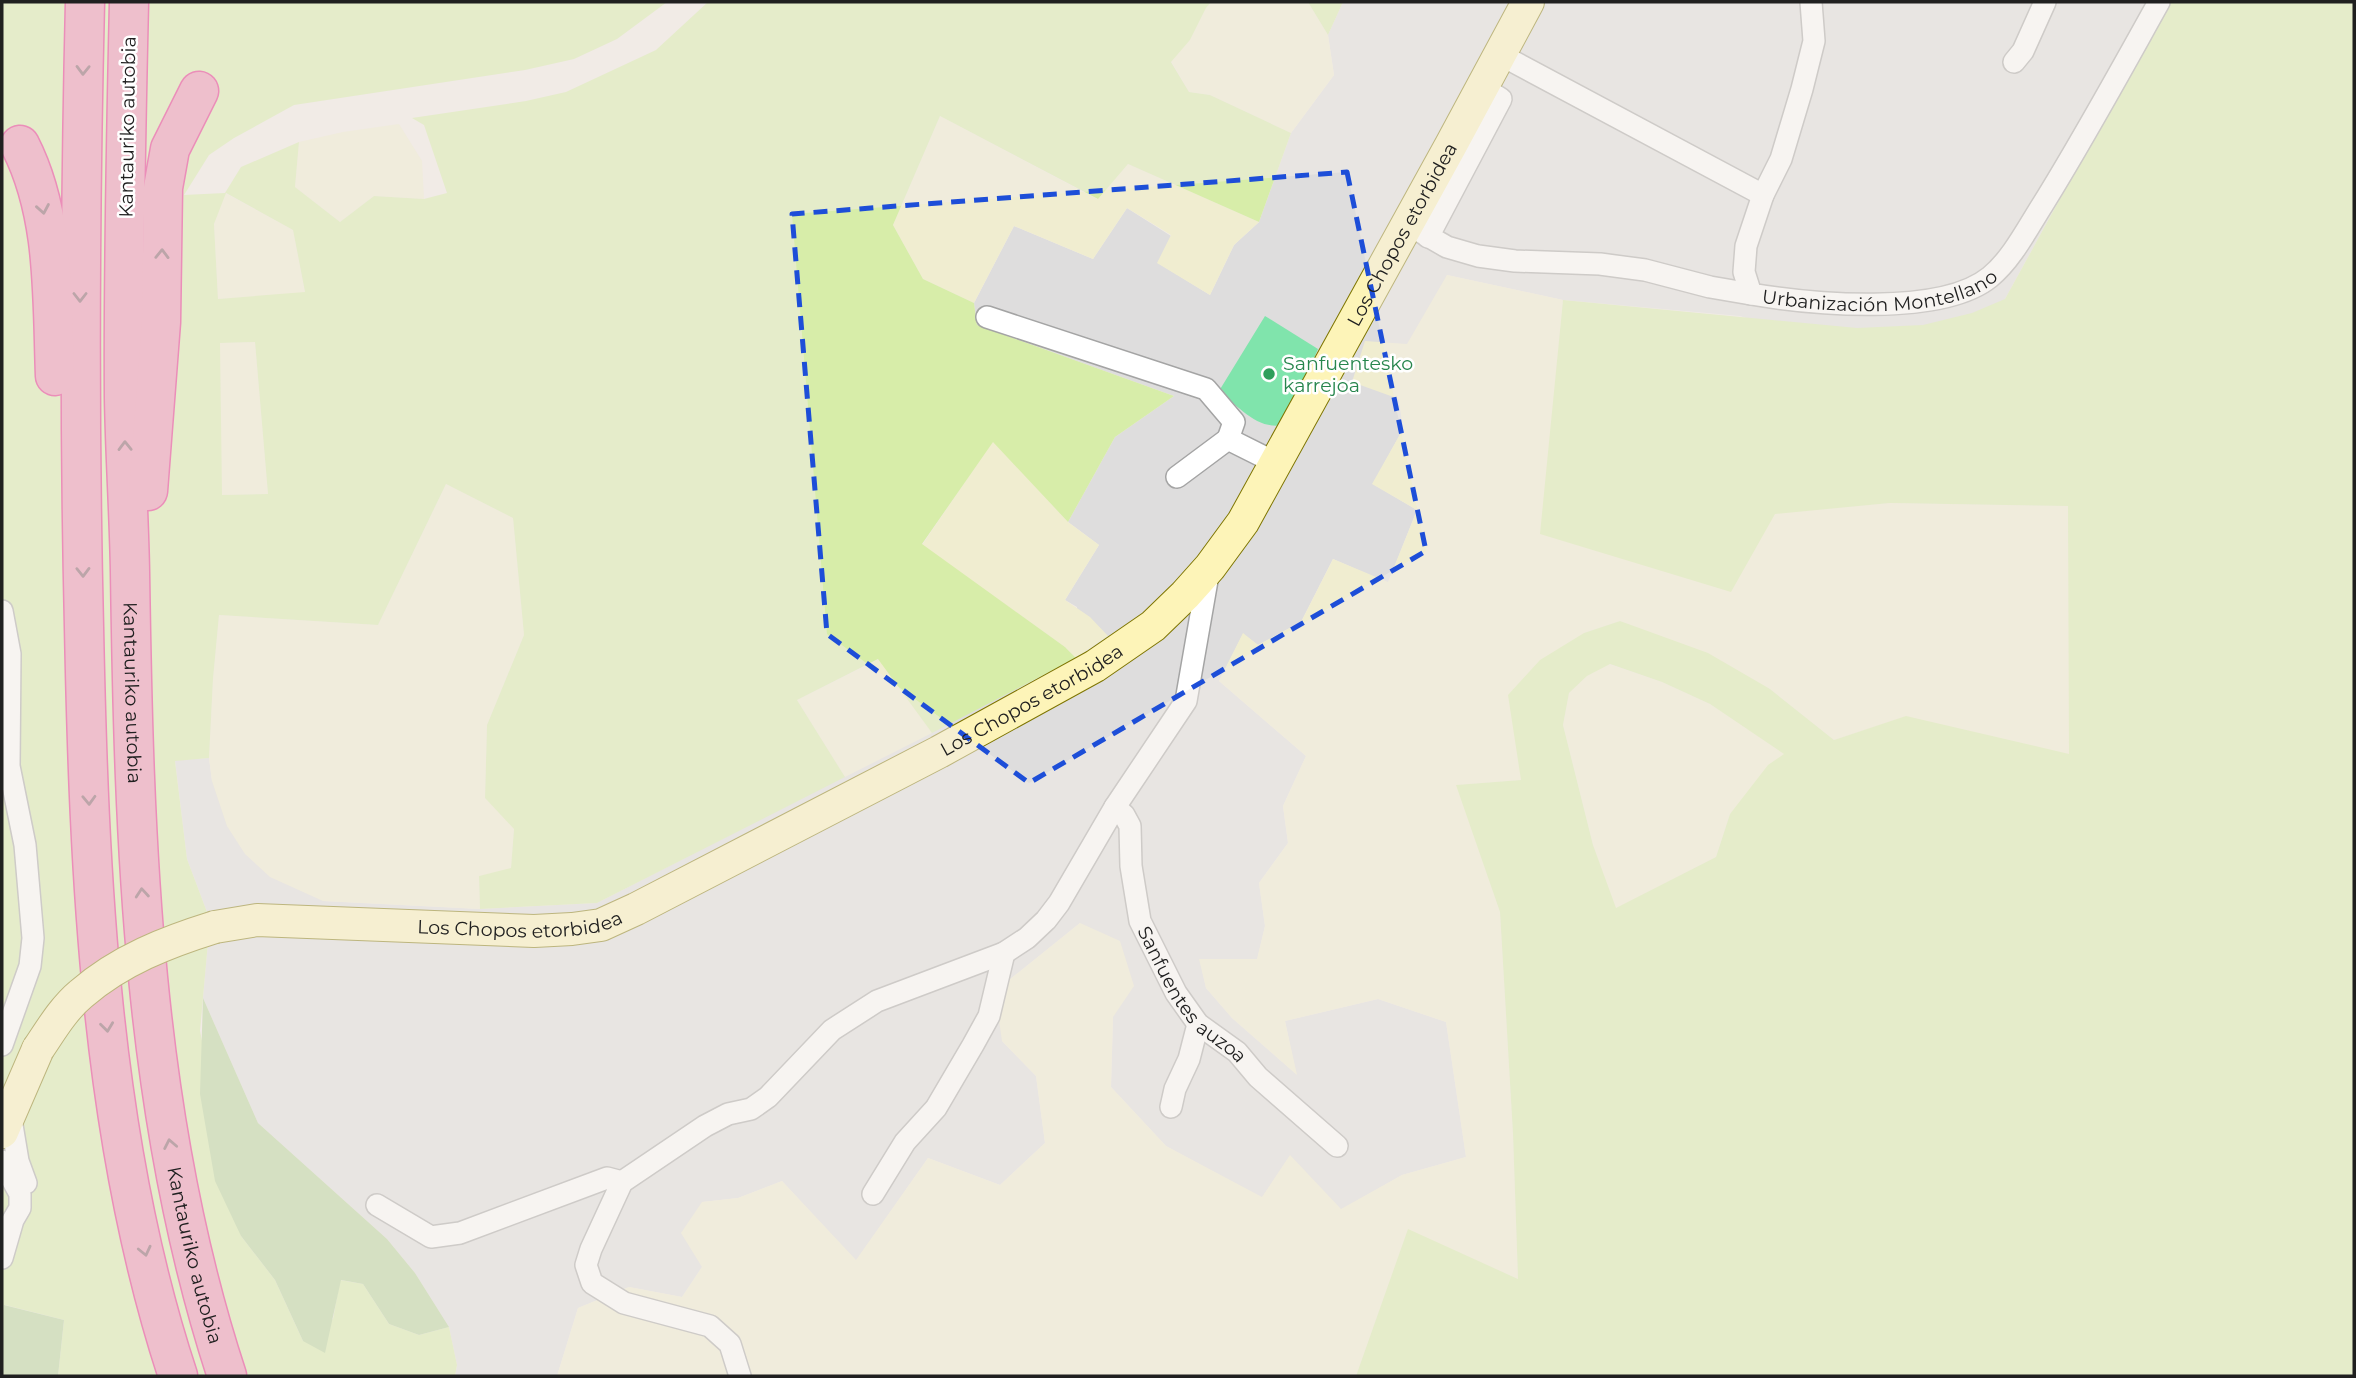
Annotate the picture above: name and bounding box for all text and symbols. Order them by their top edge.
street label: Kantauriko autobia [114,36,141,218]
one-way arrow [75,65,91,76]
street label: Los Chopos etorbidea [1342,139,1462,330]
one-way arrow [35,203,50,215]
one-way arrow [154,248,170,259]
street label: Urbanización Montellano [1761,265,2002,316]
one-way arrow [72,293,88,303]
place label: Sanfuentesko karrejoa [1283,352,1413,397]
marker: Sanfuentesko karrejoa [1261,366,1277,382]
one-way arrow [117,441,133,451]
one-way arrow [75,567,90,578]
street label: Kantauriko autobia [118,602,146,784]
street label: Los Chopos etorbidea [936,639,1127,761]
one-way arrow [82,795,97,806]
one-way arrow [135,888,150,899]
street label: Los Chopos etorbidea [417,906,626,943]
street label: Sanfuentes auzoa [1132,922,1252,1067]
one-way arrow [100,1021,115,1032]
one-way arrow [163,1138,178,1150]
street label: Kantauriko autobia [162,1165,227,1347]
one-way arrow [136,1245,151,1257]

